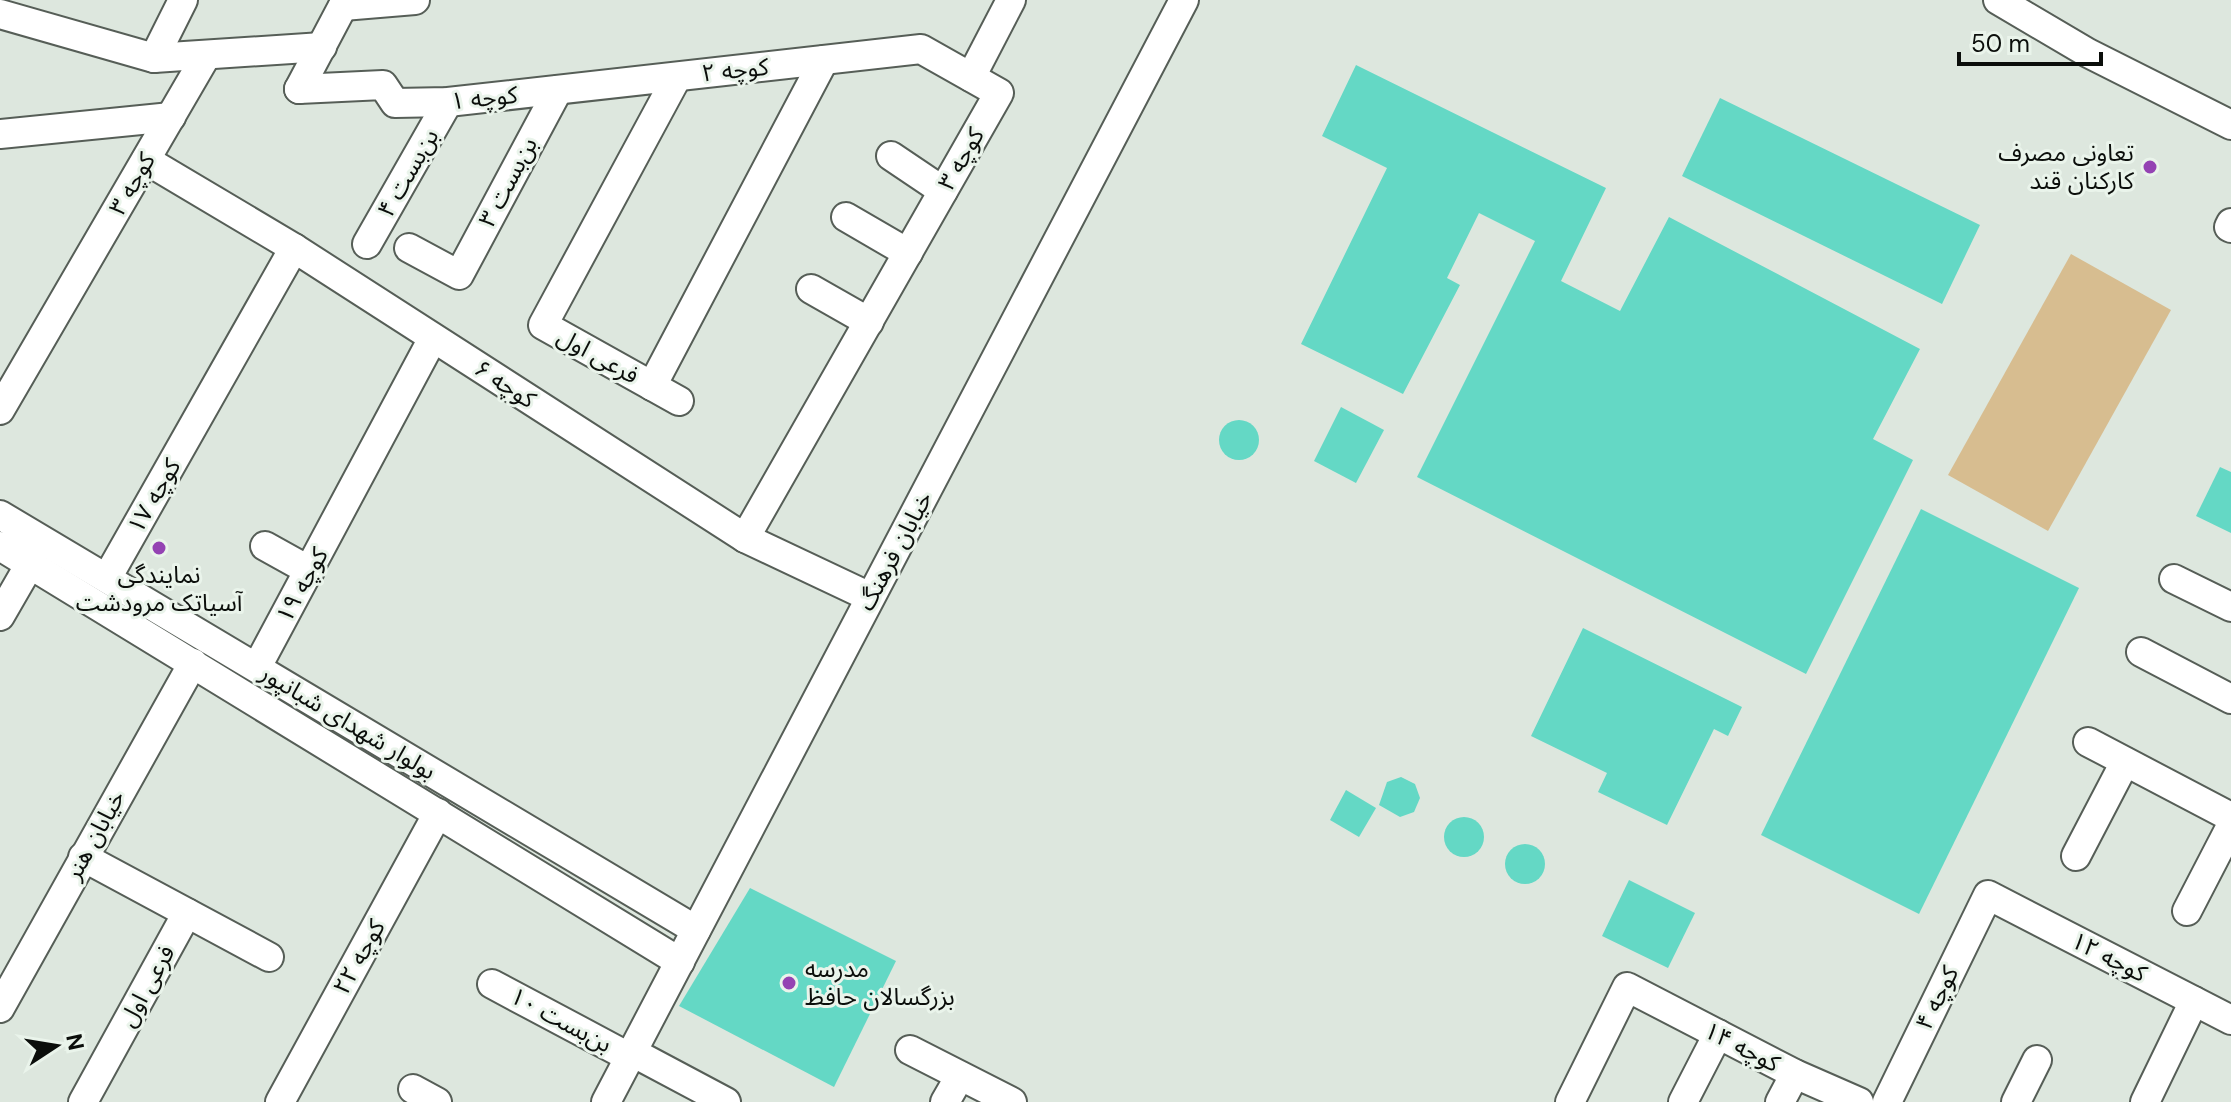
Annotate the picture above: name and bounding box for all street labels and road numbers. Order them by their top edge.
street label: کوچه ۲ [700,50,771,88]
street label: کوچه ۱ [449,78,520,116]
street label: کوچه ۳ [930,121,991,196]
street label: بن‌بست ۴ [370,123,445,223]
street label: بن‌بست ۳ [471,132,544,232]
street label: کوچه ۳ [101,146,162,221]
street label: فرعی اول [552,320,645,391]
street label: کوچه ۶ [469,352,543,416]
street label: کوچه ۱۷ [120,452,188,539]
street label: خیابان فرهنگ [850,486,939,616]
street label: کوچه ۱۹ [268,541,335,628]
street label: بولوار شهدای شبانپور [254,656,442,787]
street label: خیابان هنر [57,784,132,886]
street label: کوچه ۲۲ [325,913,392,1000]
street label: کوچه ۱۲ [2066,924,2153,989]
street label: فرعی اول [111,939,182,1032]
street label: کوچه ۴ [1908,960,1966,1035]
street label: بن‌بست ۱۰ [505,980,617,1059]
street label: کوچه ۱۴ [1699,1014,1786,1079]

